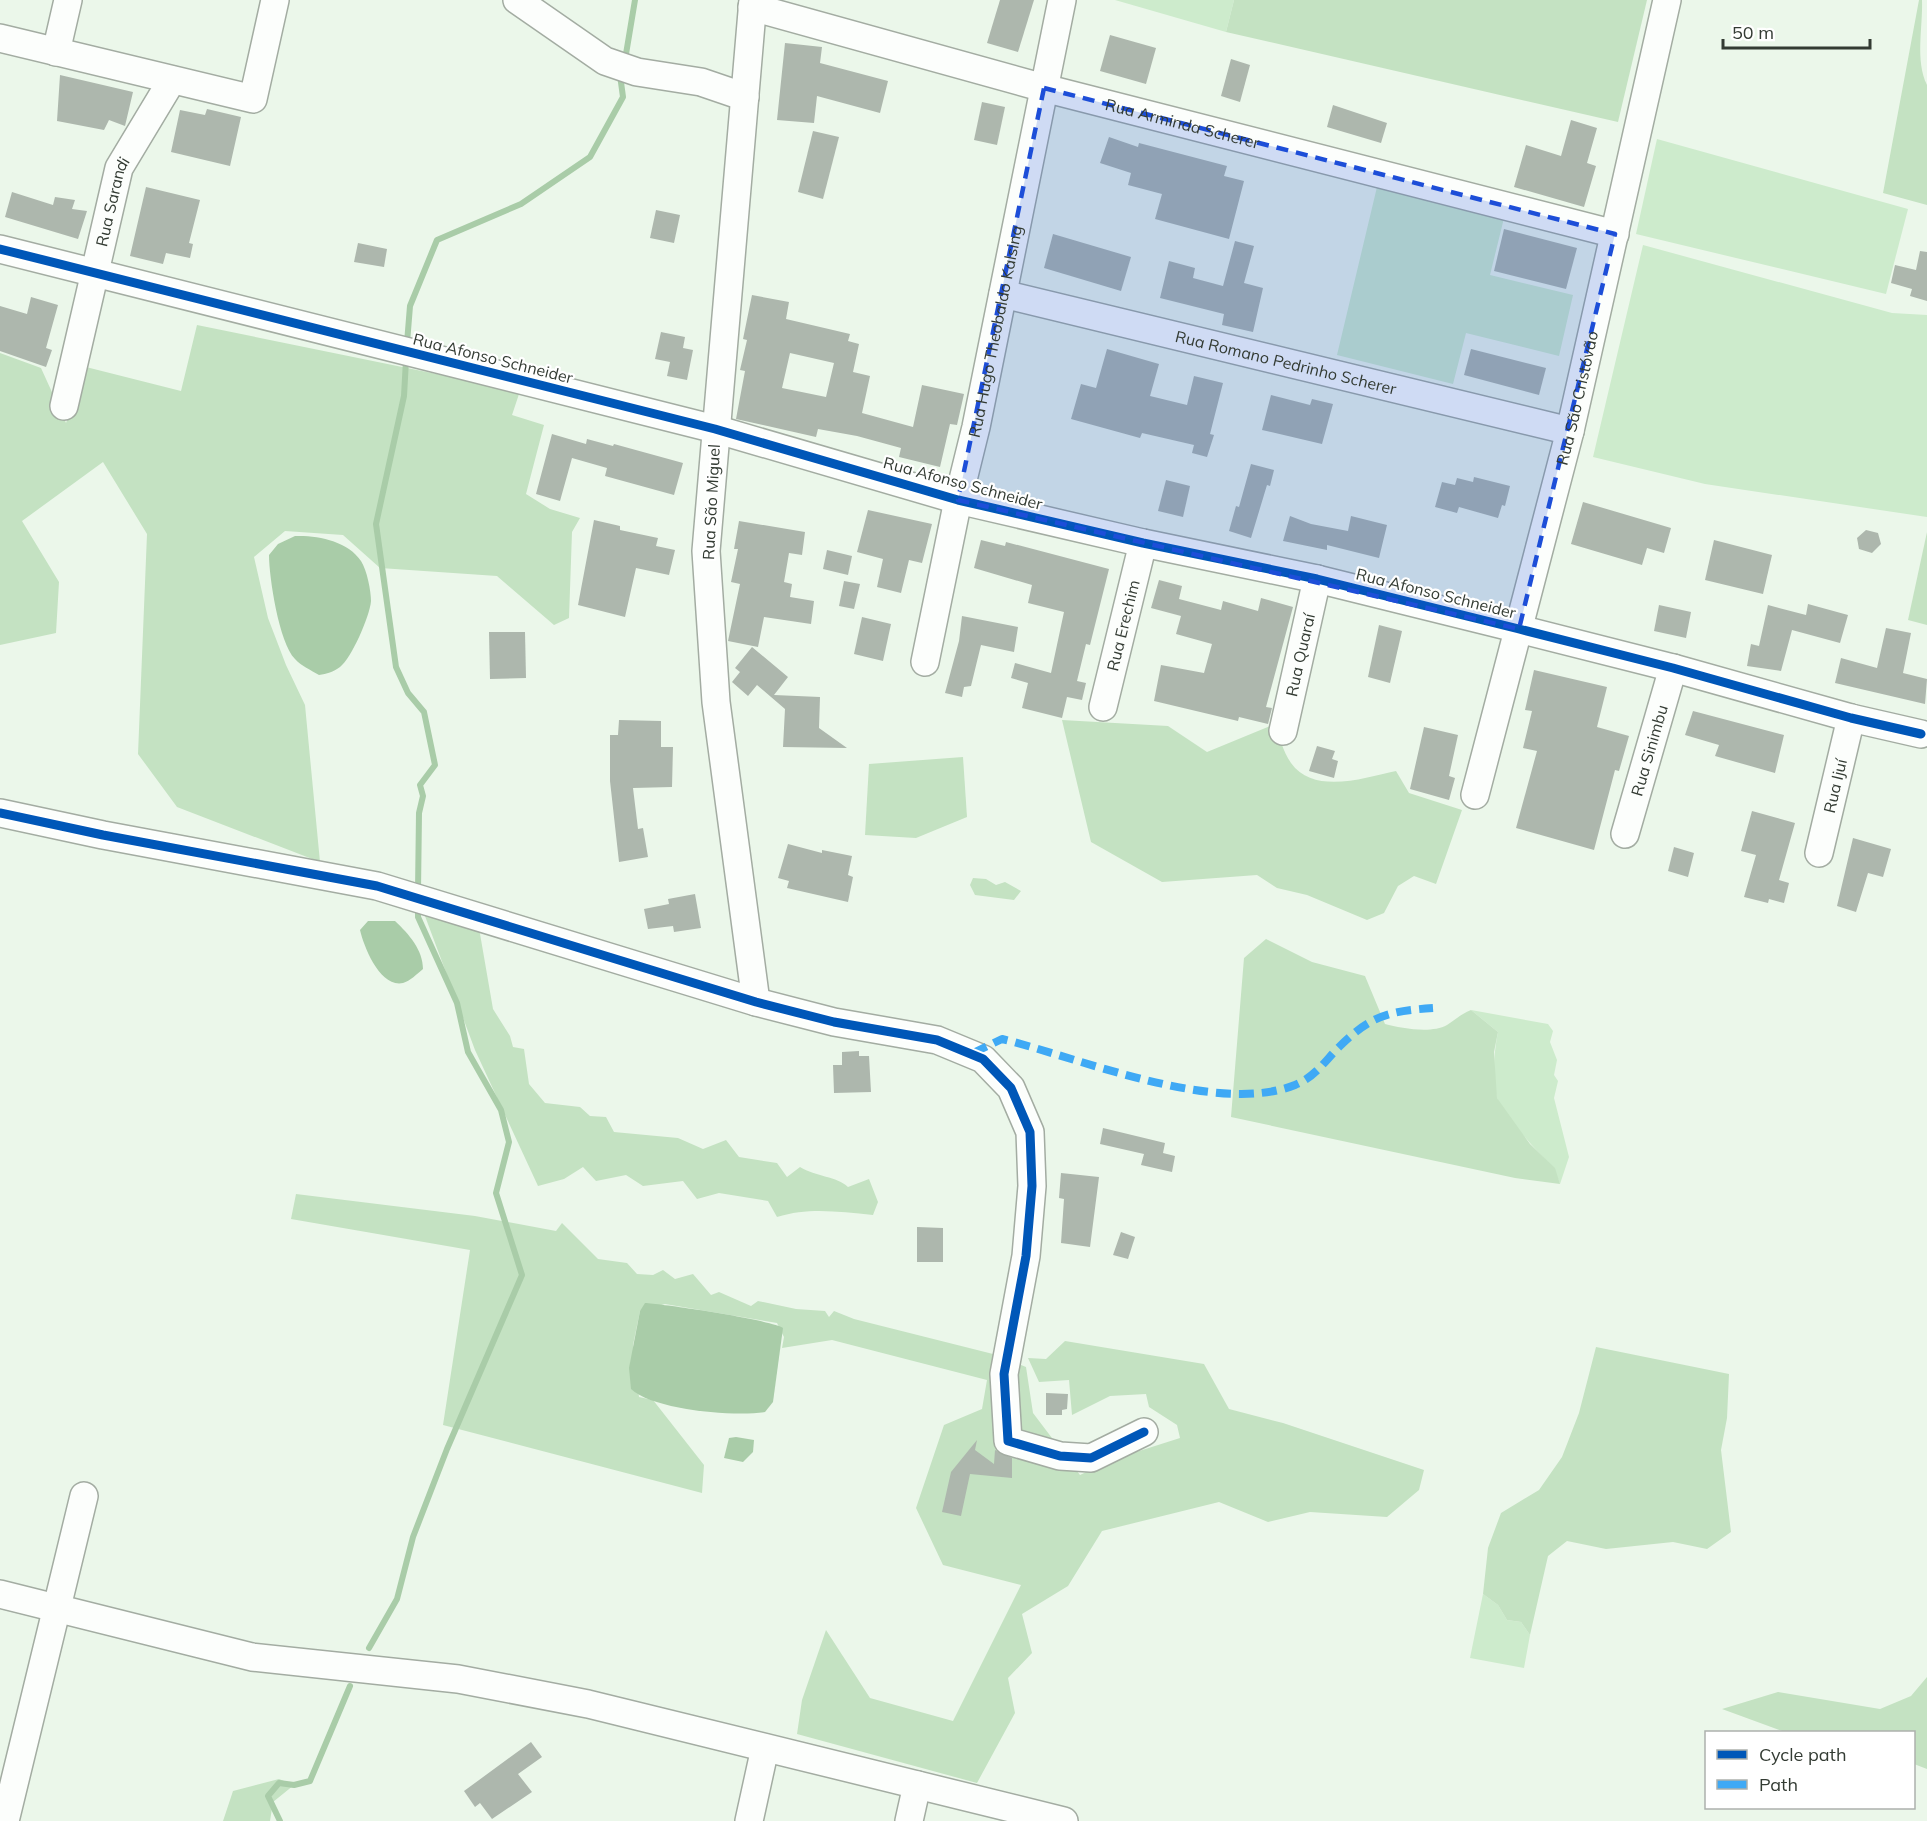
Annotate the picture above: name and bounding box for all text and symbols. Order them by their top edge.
scale bar [1723,12,1870,50]
text: 50 m [1732,21,1774,44]
street label: Rua Arminda Scherer [1103,94,1262,153]
street label: Rua Sarandi [91,153,134,248]
street label: Rua Hugo Theobaldo Kalsing [964,224,1026,440]
street label: Rua Romano Pedrinho Scherer [1173,326,1399,399]
street label: Rua Afonso Schneider [411,328,575,388]
street label: Rua São Cristóvão [1552,329,1602,467]
street label: Rua São Miguel [698,444,724,560]
street label: Rua Afonso Schneider [881,452,1045,514]
street label: Rua Afonso Schneider [1354,563,1518,623]
street label: Rua Erechim [1102,578,1144,673]
street label: Rua Quaraí [1281,610,1319,698]
street label: Rua Sinimbu [1627,702,1672,798]
street label: Rua Ijuí [1819,756,1851,815]
legend [1705,1731,1915,1809]
text: Cycle path [1759,1743,1846,1766]
text: Path [1759,1773,1798,1796]

